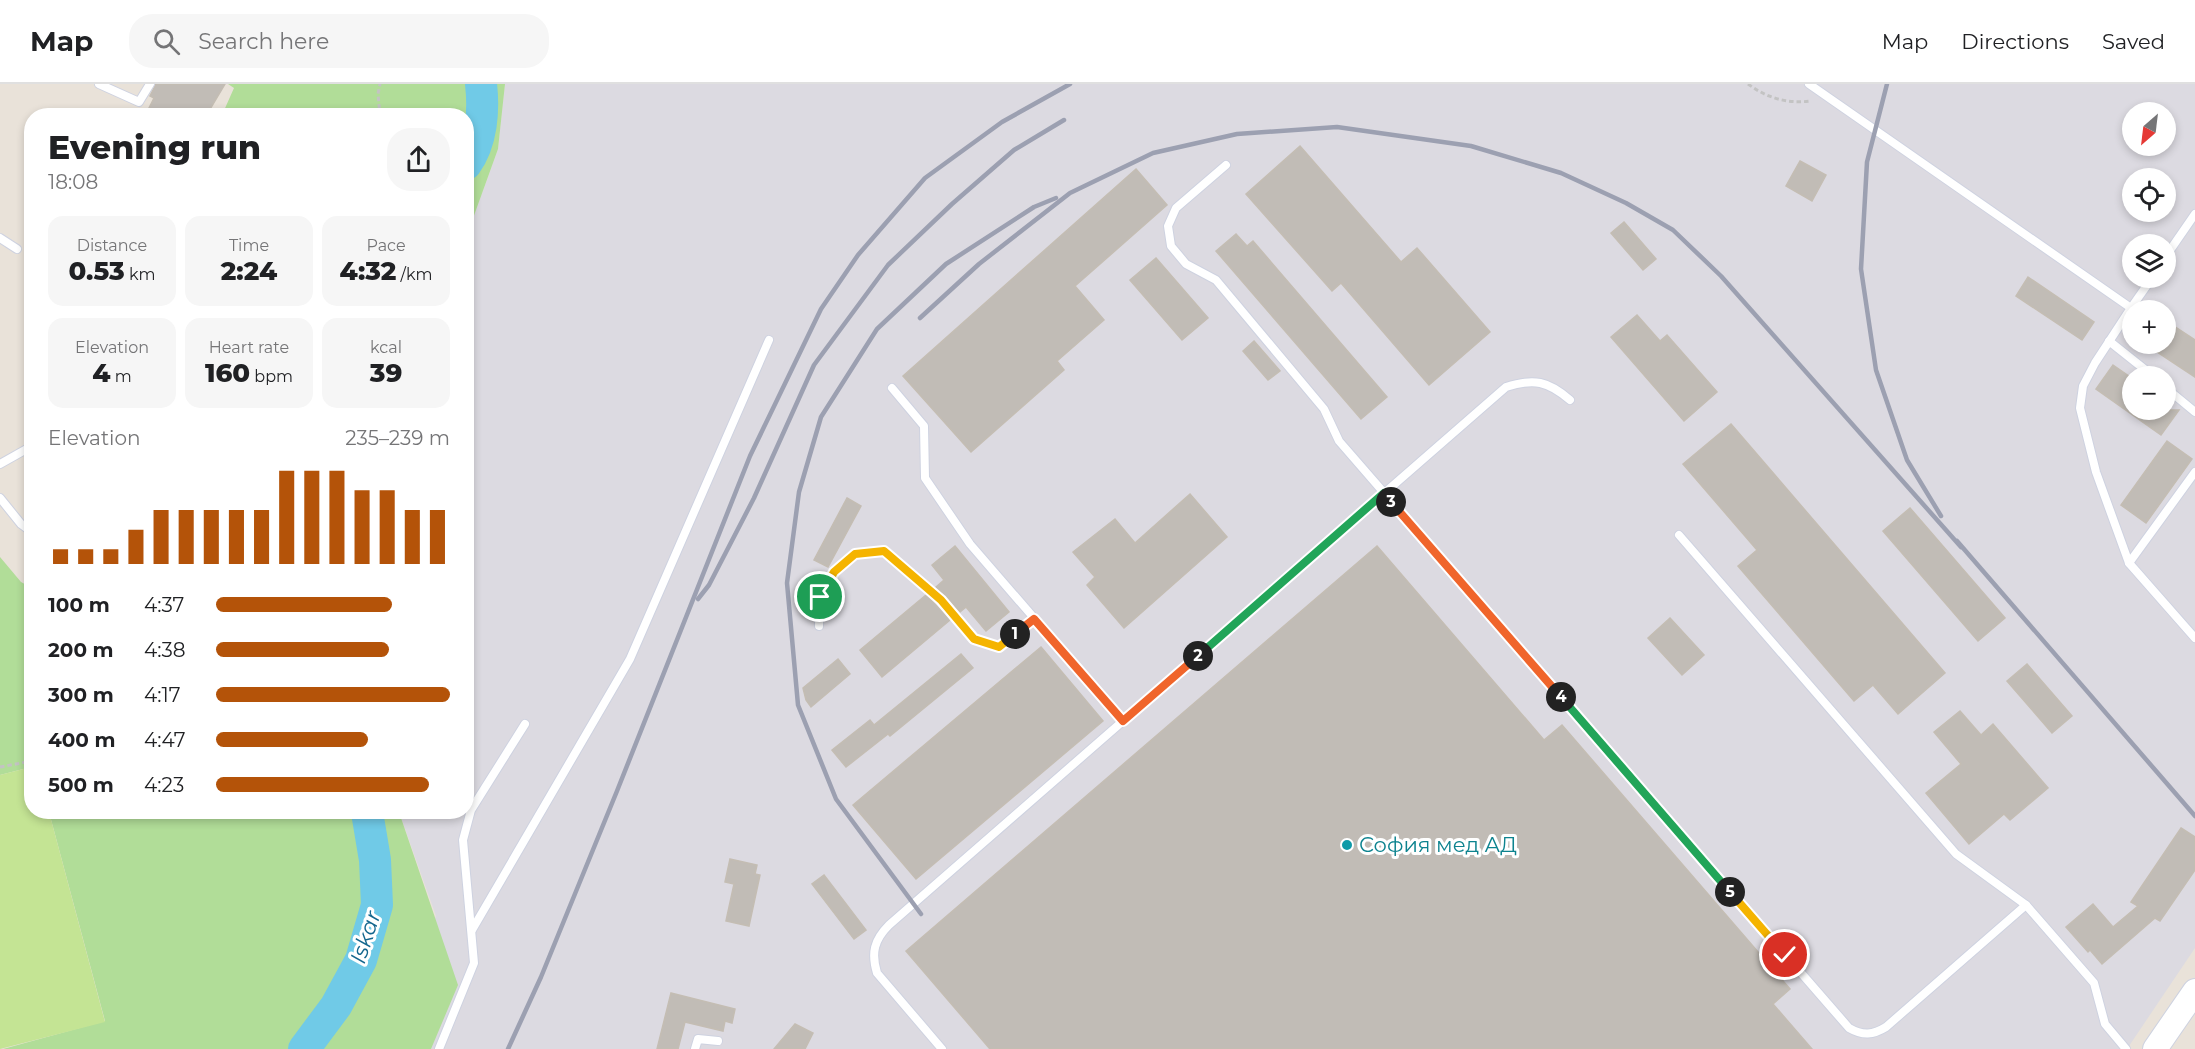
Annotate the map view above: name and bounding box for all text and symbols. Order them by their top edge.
search box [129,14,549,68]
text: Map [30,24,93,58]
icon: search [150,25,183,58]
text: Search here [198,28,329,55]
text: Map [1882,29,1928,54]
text: Directions [1961,29,2069,54]
text: Saved [2102,29,2165,54]
north arrow [2122,102,2176,156]
map controls [2122,102,2176,420]
text: Evening run [48,127,261,167]
button: share [387,128,450,191]
button: locate [2122,168,2176,222]
text: 18:08 [48,170,98,194]
button: layers [2122,234,2176,288]
text: Distance [77,236,147,255]
text: Time [229,236,269,255]
text: Pace [366,236,406,255]
text: 0.53 [69,255,125,287]
text: 2:24 [221,255,277,287]
text: 4:32 [340,255,396,287]
text: km [125,265,155,284]
text: /km [396,265,432,284]
button: + [2122,300,2176,354]
text: Elevation [75,338,149,357]
text: Heart rate [209,338,289,357]
text: kcal [370,338,402,357]
text: 4 [92,357,111,389]
text: 160 [205,357,250,389]
text: 39 [370,357,402,389]
button: − [2122,366,2176,420]
text: m [111,367,132,386]
text: bpm [250,367,293,386]
text: Elevation [48,426,140,450]
text: 235–239 m [345,426,450,450]
pin: 3 [1376,487,1406,517]
text: 3 [1386,492,1396,511]
pin [794,571,845,622]
icon: arrive [803,580,836,613]
text: 100 m [48,593,110,617]
text: 4:37 [144,593,184,617]
pin: 1 [1000,619,1030,649]
text: 1 [1012,624,1018,643]
text: 200 m [48,638,114,662]
text: 4:38 [144,638,186,662]
pin: 2 [1183,641,1213,671]
text: 2 [1193,646,1203,665]
pin: 4 [1546,682,1576,712]
text: 300 m [48,683,114,707]
text: 4:17 [144,683,181,707]
text: 4 [1555,687,1567,706]
text: 400 m [48,728,116,752]
text: 4:47 [144,728,186,752]
text: 500 m [48,773,114,797]
text: 4:23 [144,773,184,797]
place label: София мед АД [1359,832,1517,857]
marker: София мед АД [1340,838,1354,852]
pin: 5 [1715,877,1745,907]
text: 5 [1725,882,1735,901]
water label: Iskar [344,906,387,967]
pin [1759,929,1810,980]
icon: check [1768,938,1801,971]

